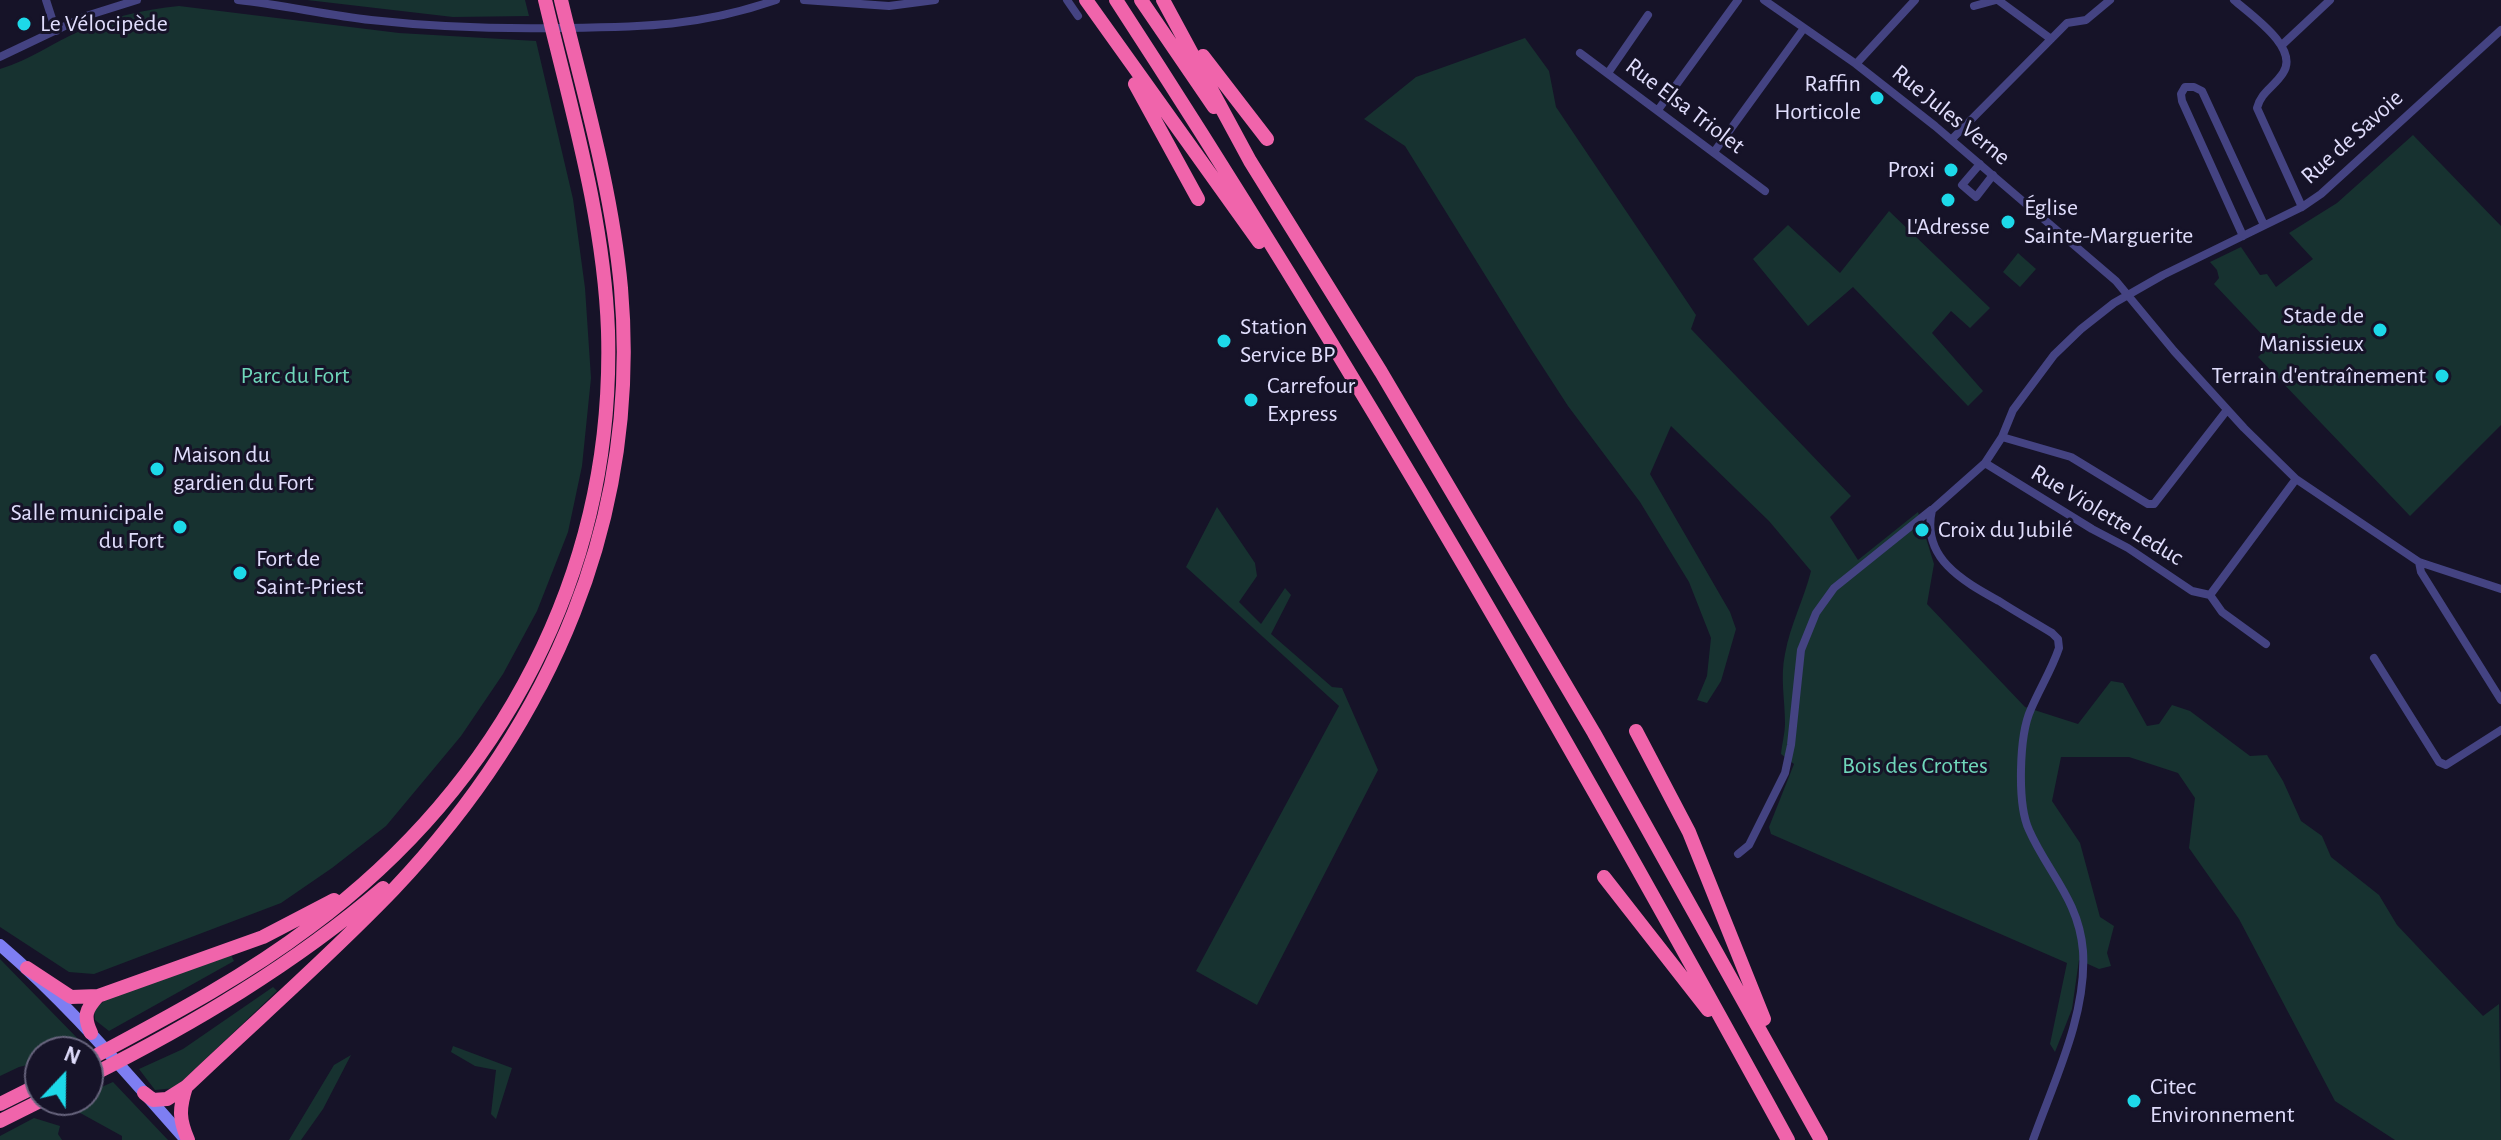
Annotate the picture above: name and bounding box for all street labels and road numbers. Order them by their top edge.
street label: Rue Elsa Triolet [1620,52,1750,160]
street label: Rue Jules Verne [1886,58,2016,172]
street label: Rue de Savoie [2295,84,2409,190]
street label: Rue Violette Leduc [2026,458,2188,572]

